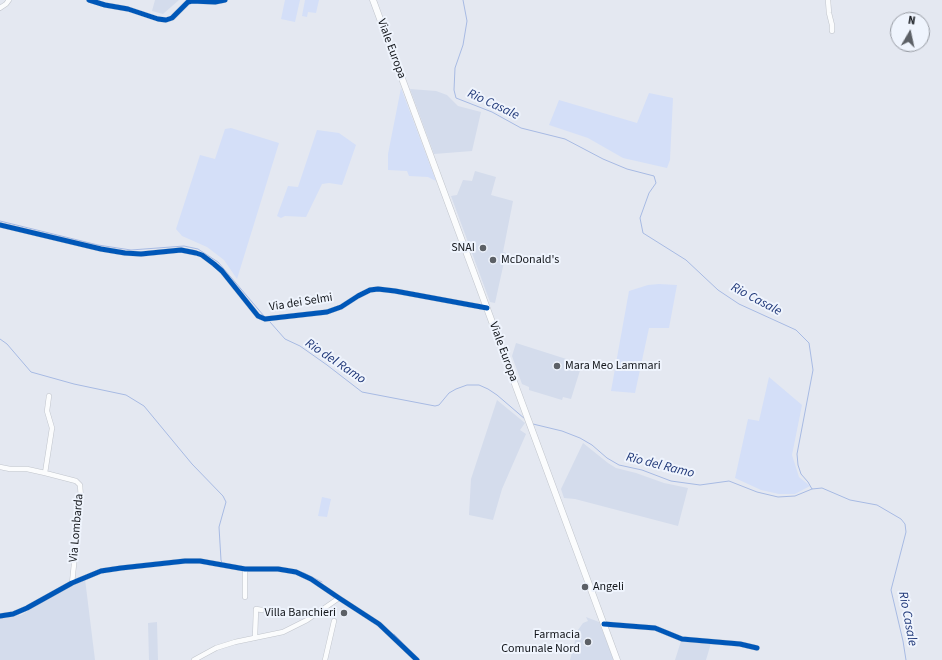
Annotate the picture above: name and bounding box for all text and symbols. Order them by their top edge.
north arrow [890,12,930,52]
text: N [907,13,917,29]
street label: Viale Europa [374,17,408,81]
water label: Rio Casale [465,86,521,124]
place label: SNAI [451,241,475,255]
marker: SNAI [478,243,488,253]
place label: McDonald's [501,253,559,267]
marker: McDonald's [488,255,498,265]
water label: Rio Casale [728,280,784,320]
street label: Via dei Selmi [268,291,334,315]
street label: Viale Europa [486,320,520,384]
water label: Rio del Ramo [302,336,368,388]
place label: Mara Meo Lammari [565,359,661,373]
marker: Mara Meo Lammari [552,361,562,371]
water label: Rio del Ramo [624,450,696,482]
street label: Via Lombarda [67,493,87,563]
place label: Angeli [593,580,624,594]
marker: Angeli [580,582,590,592]
water label: Rio Casale [894,590,920,648]
place label: Villa Banchieri [265,606,336,620]
marker: Villa Banchieri [339,608,349,618]
place label: Farmacia Comunale Nord [501,628,580,656]
marker: Farmacia Comunale Nord [583,637,593,647]

